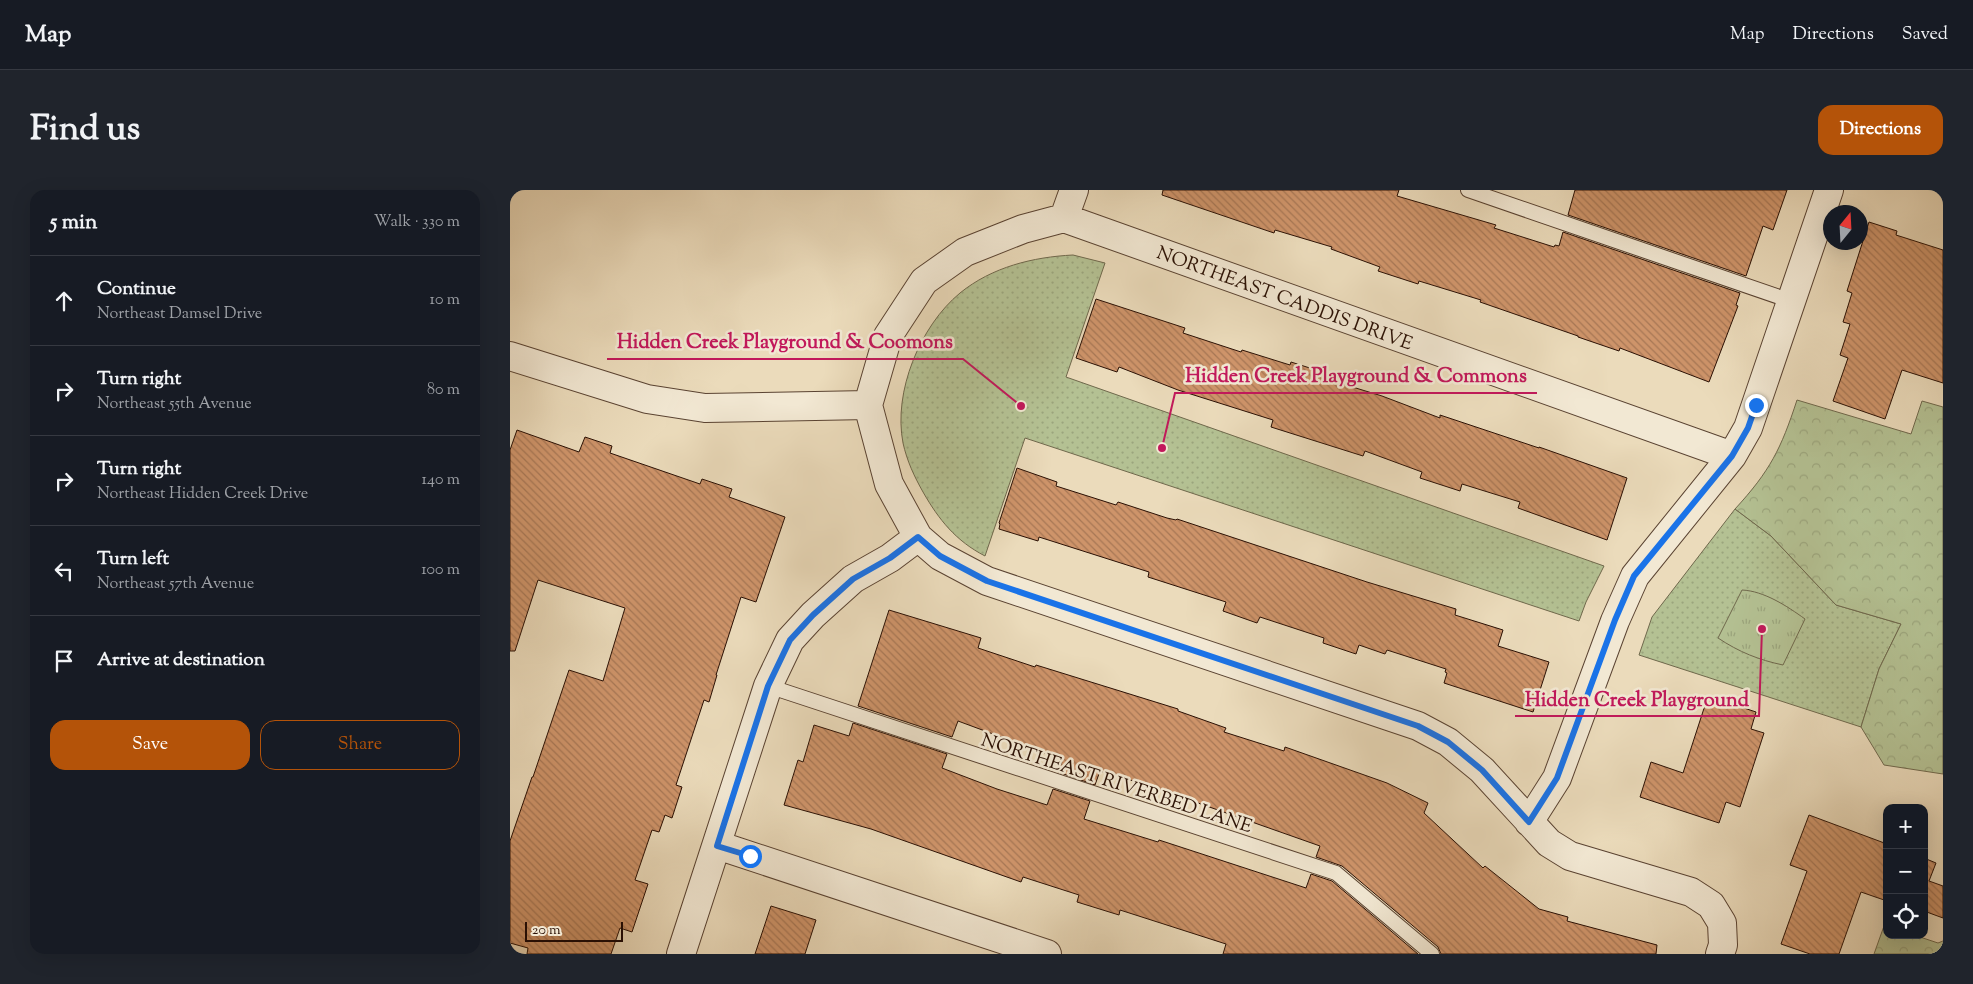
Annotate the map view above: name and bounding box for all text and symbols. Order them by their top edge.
text: Map [25,18,71,52]
text: Map [1730,22,1765,48]
text: Directions [1793,22,1874,48]
text: Saved [1902,22,1948,48]
text: Find us [30,105,140,156]
button: Directions [1818,105,1943,155]
north arrow [1823,205,1868,250]
text: 5 min [50,208,97,238]
text: Walk · 330 m [374,211,460,234]
street label: NORTHEAST CADDIS DRIVE [1152,240,1416,358]
text: Continue [97,276,176,303]
icon: ahead [50,287,78,315]
text: 10 m [430,289,460,312]
text: Northeast Damsel Drive [97,303,262,326]
callout: Hidden Creek Playground & Coomons [607,324,963,359]
text: Hidden Creek Playground & Coomons [617,329,953,358]
callout: Hidden Creek Playground & Commons [1175,358,1537,393]
text: Hidden Creek Playground & Commons [1185,363,1527,392]
text: Turn right [97,366,181,393]
icon: right [50,377,78,405]
text: 80 m [427,379,460,402]
text: Northeast 55th Avenue [97,393,252,416]
route end [1745,394,1768,417]
text: Turn right [97,456,181,483]
icon: right [50,467,78,495]
text: 140 m [422,469,460,492]
text: Northeast Hidden Creek Drive [97,483,308,506]
text: Turn left [97,546,169,573]
icon: left [50,557,78,585]
text: 100 m [421,559,460,582]
text: Northeast 57th Avenue [97,573,254,596]
icon: arrive [50,647,78,675]
text: Arrive at destination [97,647,265,674]
callout: Hidden Creek Playground [1515,681,1759,716]
text: Hidden Creek Playground [1525,687,1750,716]
button: Save [50,720,250,770]
button: Share [260,720,460,770]
street label: NORTHEAST RIVERBED LANE [977,728,1256,841]
map controls [1883,804,1928,939]
button: + [1883,804,1928,849]
route start [739,845,762,868]
button: − [1883,849,1928,894]
button: locate [1883,894,1928,939]
scale bar [525,919,622,942]
text: 20 m [532,921,561,941]

